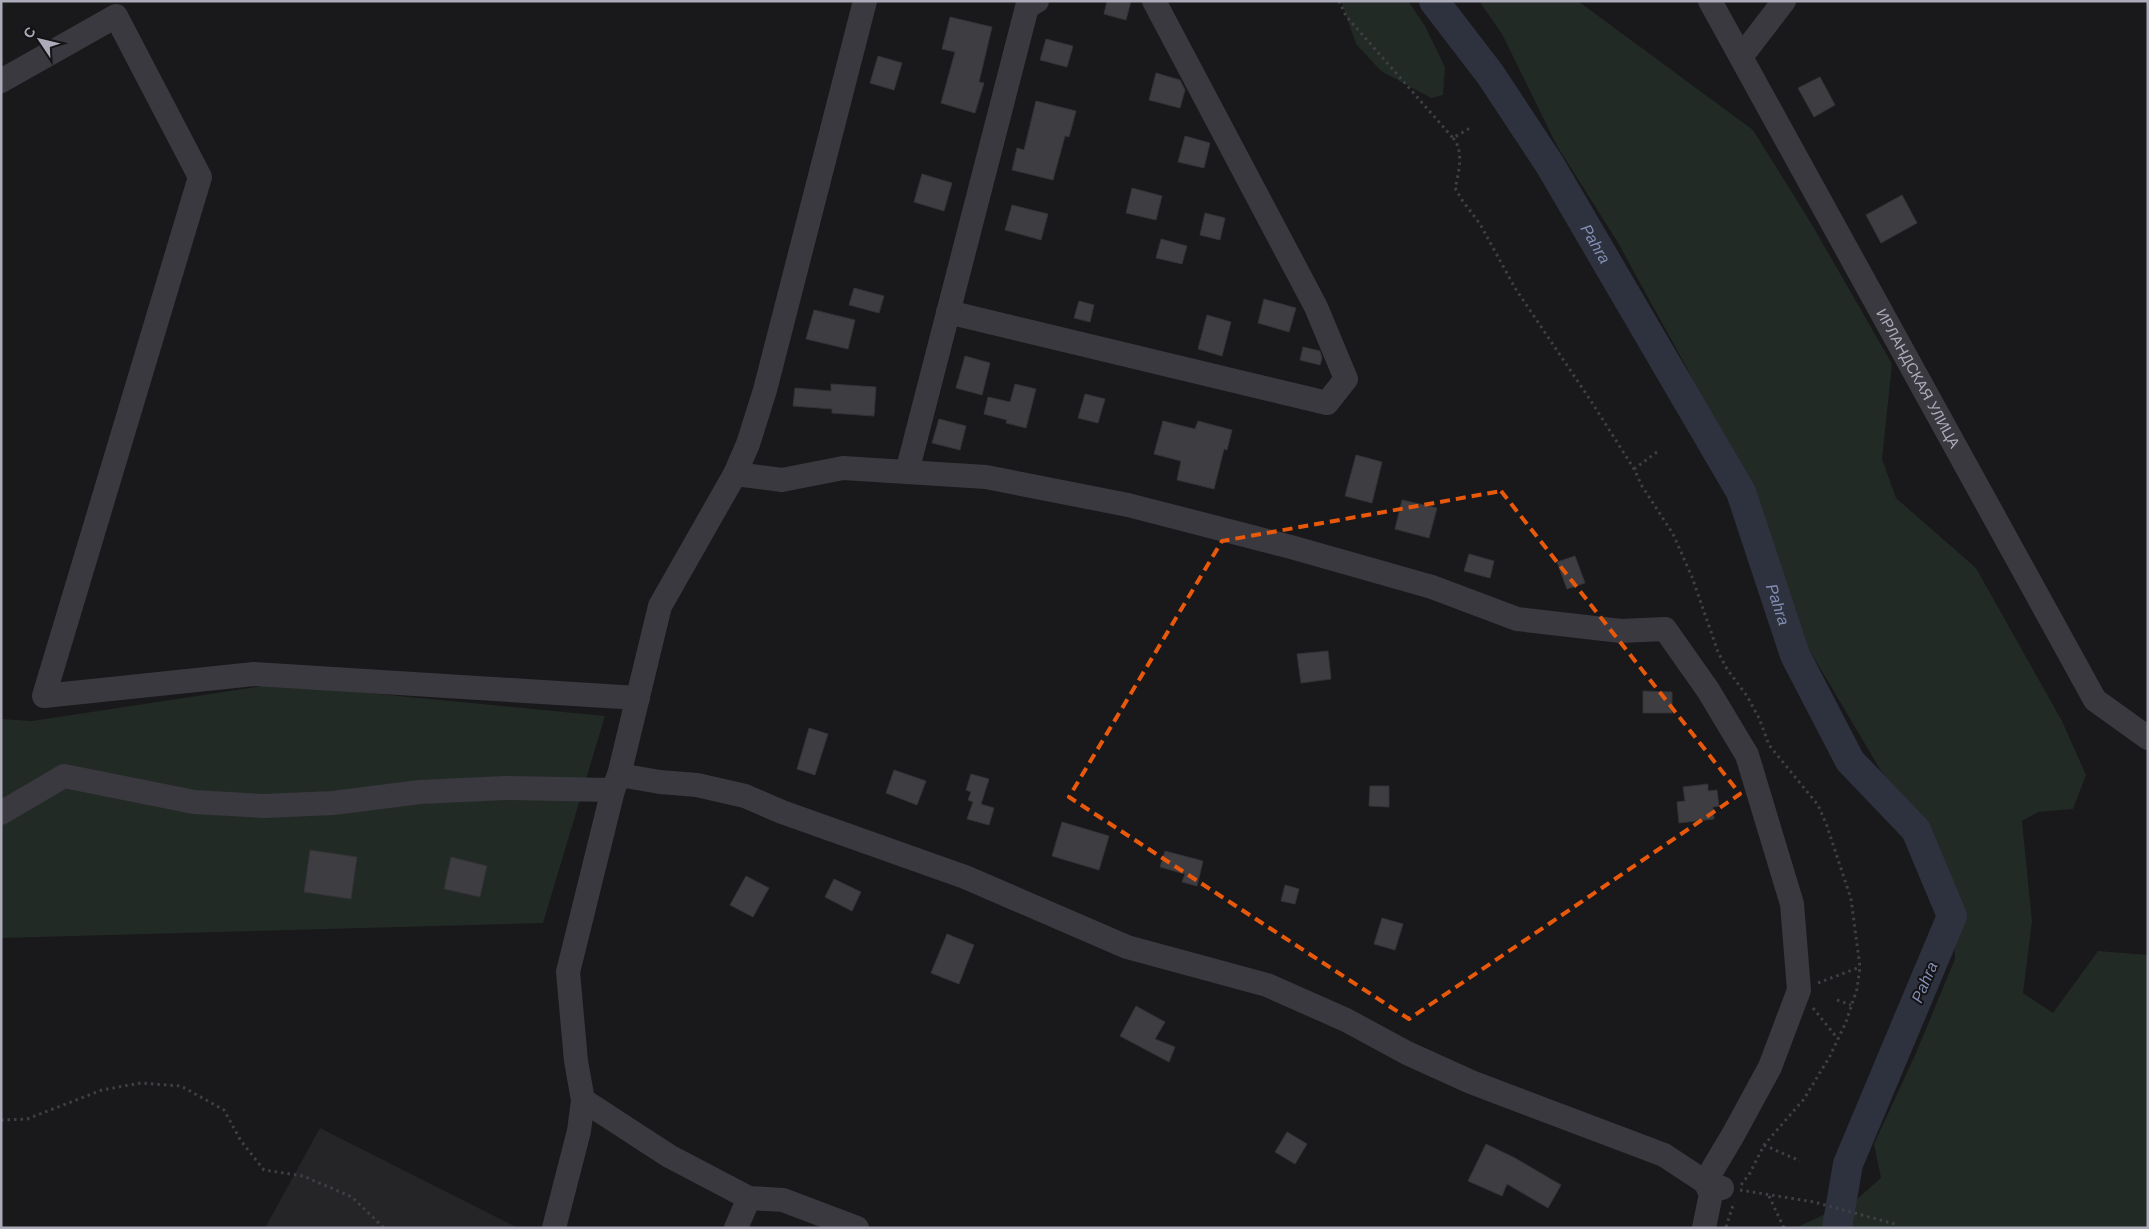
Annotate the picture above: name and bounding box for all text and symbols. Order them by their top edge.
north arrow [15,15,65,65]
text: С [20,24,39,41]
water label: Pahra [1577,221,1614,267]
street label: ИРЛАНДСКАЯ УЛИЦА [1873,306,1964,451]
water label: Pahra [1763,582,1793,627]
water label: Pahra [1908,959,1941,1005]

